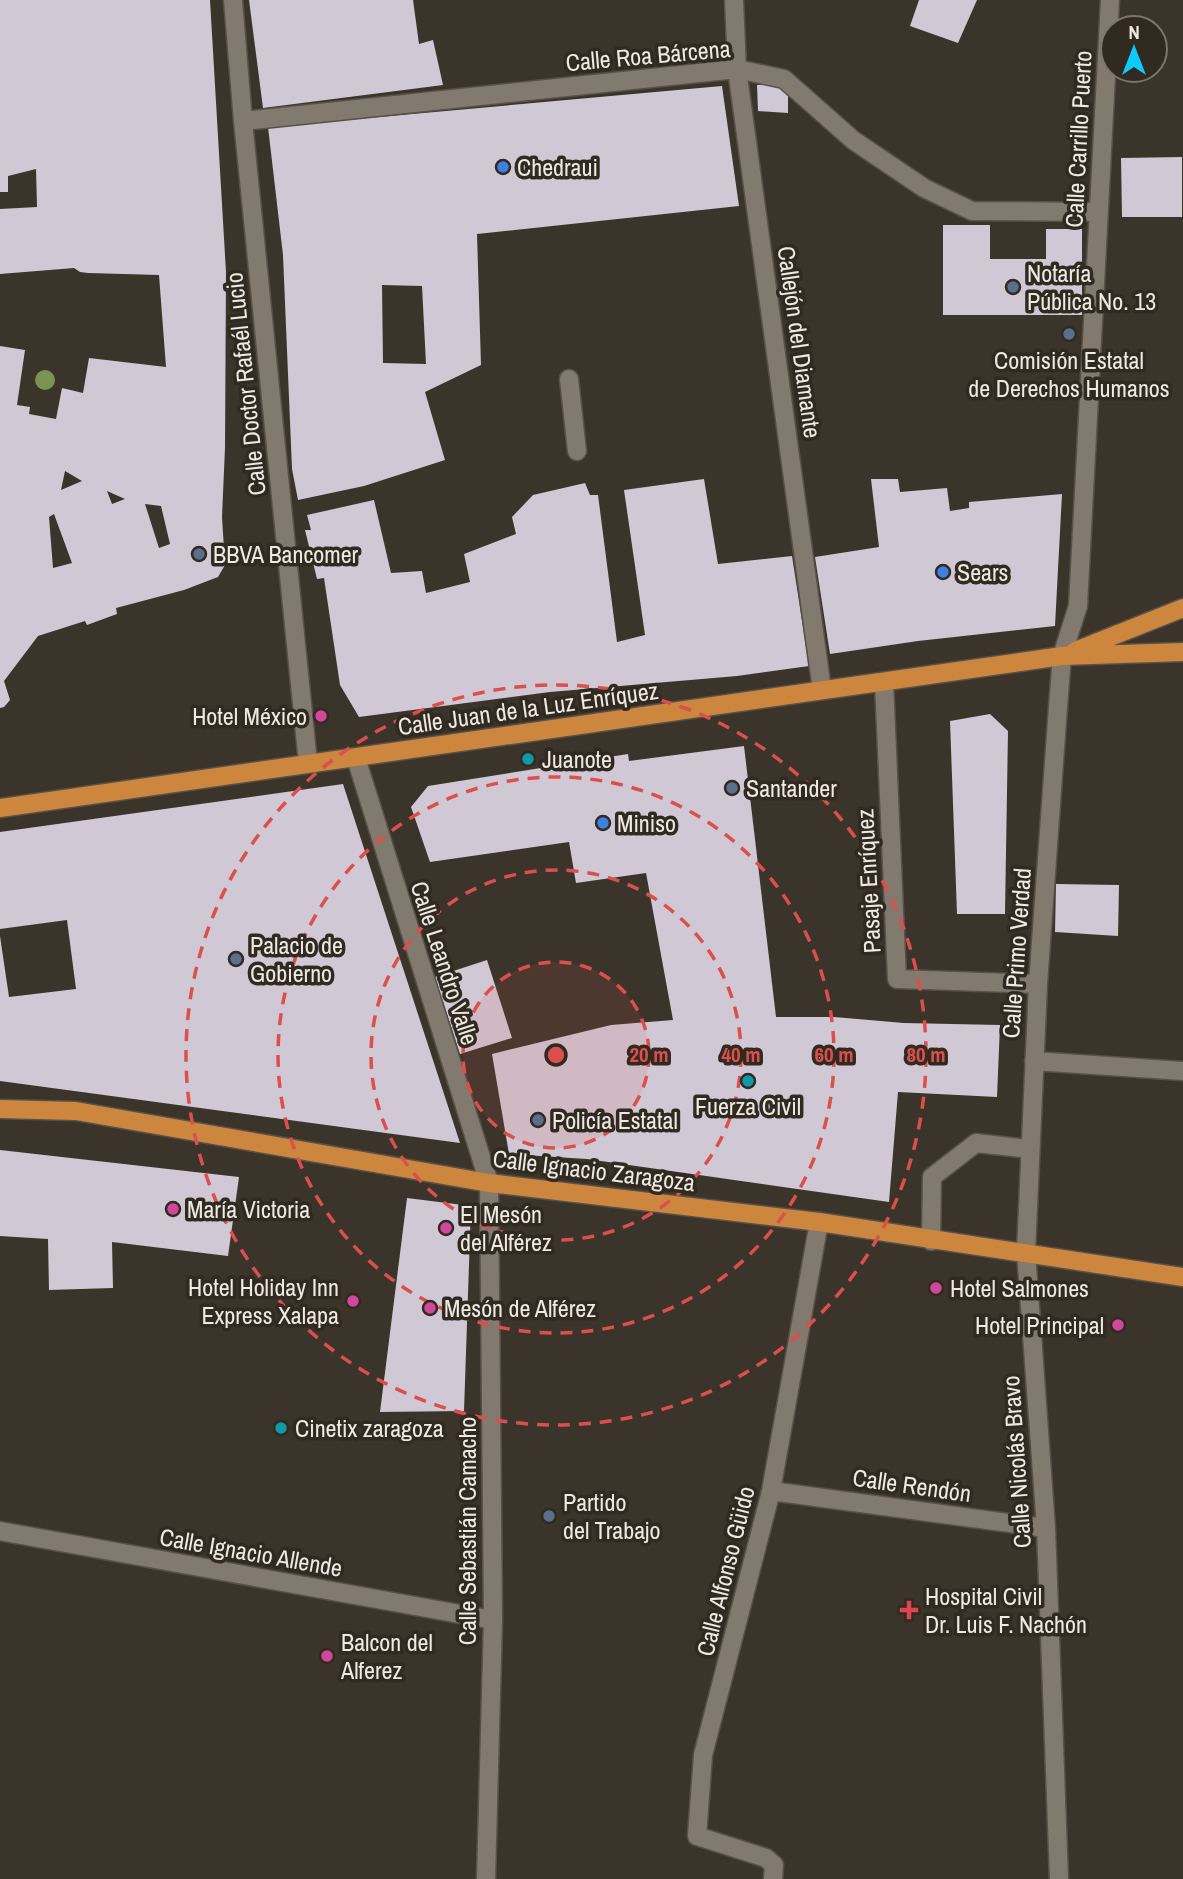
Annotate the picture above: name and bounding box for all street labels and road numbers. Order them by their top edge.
street label: Calle Roa Bárcena [564,32,732,78]
street label: Calle Carrillo Puerto [1057,50,1099,228]
street label: Callejón del Diamante [771,244,829,440]
street label: Calle Doctor Rafaél Lucio [217,271,273,497]
street label: Calle Juan de la Luz Enríquez [396,674,660,742]
street label: Pasaje Enríquez [848,808,888,954]
street label: Calle Primo Verdad [994,867,1038,1039]
street label: Calle Leandro Valle [403,877,487,1049]
street label: Calle Ignacio Zaragoza [491,1142,697,1198]
street label: Calle Nicolás Bravo [994,1375,1038,1549]
street label: Calle Sebastián Camacho [451,1417,483,1645]
street label: Calle Rendón [851,1461,973,1509]
street label: Calle Alfonso Güido [688,1483,762,1659]
street label: Calle Ignacio Allende [157,1520,345,1584]

